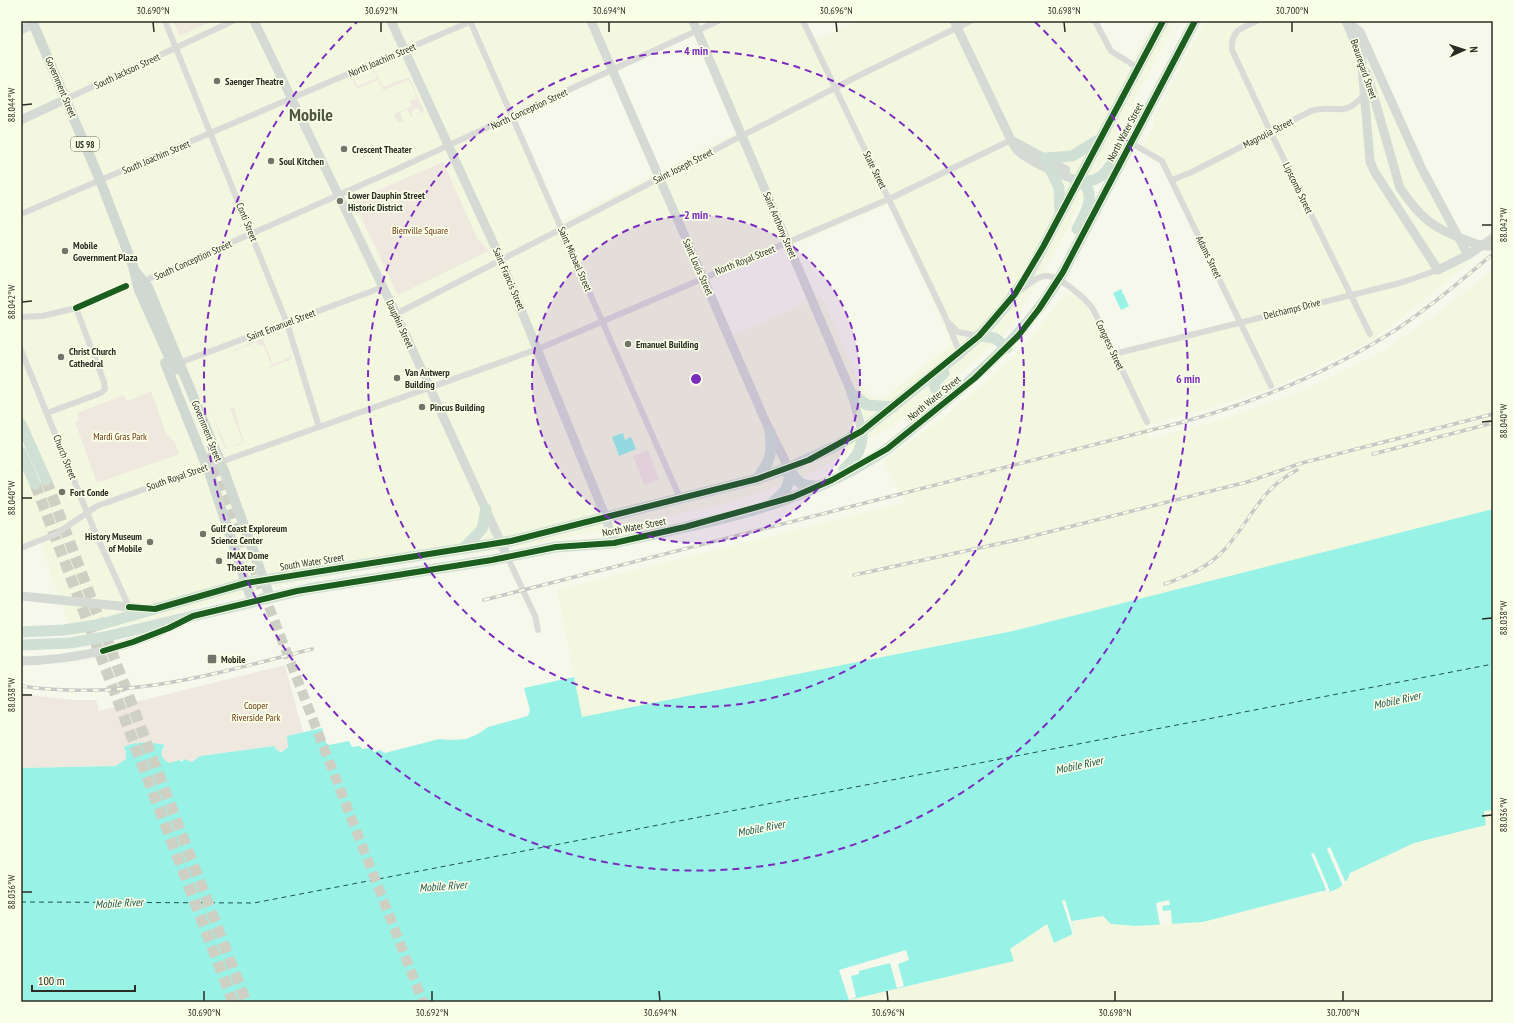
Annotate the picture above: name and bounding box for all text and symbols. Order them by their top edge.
text: 30.690°N [136,4,170,17]
text: 30.692°N [364,4,398,17]
text: 30.694°N [592,4,626,17]
text: 30.696°N [819,4,853,17]
text: 30.698°N [1047,4,1081,17]
text: 30.700°N [1275,4,1309,17]
north arrow [1444,30,1484,70]
street label: Beauregard Street [1348,37,1380,101]
street label: North Joachim Street [346,40,418,80]
text: 4 min [684,43,708,58]
text: N [1467,46,1481,53]
street label: South Jackson Street [92,50,162,92]
street label: Government Street [42,55,80,120]
place label: Saenger Theatre [225,75,283,88]
marker: Saenger Theatre [212,76,222,86]
street label: North Conception Street [489,85,570,132]
text: 88.044°W [5,88,18,122]
street label: North Water Street [1104,100,1146,164]
district label: Mobile [289,103,333,126]
street label: Magnolia Street [1241,115,1296,151]
road number: US 98 [71,137,99,151]
street label: South Joachim Street [120,137,192,177]
place label: Crescent Theater [352,143,412,156]
marker: Crescent Theater [339,144,349,154]
street label: Saint Joseph Street [651,145,715,187]
street label: State Street [860,149,890,191]
place label: Soul Kitchen [279,155,324,168]
marker: Soul Kitchen [266,156,276,166]
street label: Lipscomb Street [1280,160,1316,216]
place label: Lower Dauphin Street Historic District [348,189,425,214]
street label: Saint Anthony Street [760,190,800,260]
marker: Lower Dauphin Street Historic District [335,196,345,206]
street label: Conti Street [233,201,261,244]
text: 2 min [684,207,708,222]
text: 88.042°W [1497,208,1510,242]
park label: Bienville Square [392,224,448,237]
street label: Saint Michael Street [555,225,595,294]
street label: Adams Street [1193,234,1225,281]
street label: South Conception Street [152,237,234,283]
street label: Saint Louis Street [680,237,716,297]
place label: Mobile Government Plaza [73,239,138,264]
street label: North Royal Street [713,242,777,278]
marker: Mobile Government Plaza [60,246,70,256]
street label: Saint Francis Street [490,246,528,313]
text: 88.042°W [5,285,18,319]
street label: Delchamps Drive [1262,296,1322,322]
street label: Dauphin Street [383,298,417,350]
street label: Saint Emanuel Street [245,306,317,344]
street label: Congress Street [1093,318,1127,372]
place label: Emanuel Building [636,338,699,351]
marker: Emanuel Building [623,339,633,349]
place label: Christ Church Cathedral [69,345,117,370]
marker: Christ Church Cathedral [56,352,66,362]
place label: Van Antwerp Building [404,366,450,391]
text: 6 min [1176,371,1200,386]
centre of rings [689,372,703,386]
street label: North Water Street [905,372,963,423]
marker: Van Antwerp Building [392,373,402,383]
street label: Government Street [189,398,225,464]
place label: Pincus Building [430,401,485,414]
marker: Pincus Building [417,402,427,412]
text: 88.040°W [1497,404,1510,438]
park label: Mardi Gras Park [93,430,147,443]
street label: Church Street [50,433,80,481]
street label: South Royal Street [145,460,209,494]
text: 88.040°W [5,481,18,515]
place label: Fort Conde [70,486,109,499]
marker: Fort Conde [57,487,67,497]
street label: North Water Street [601,514,667,540]
place label: Gulf Coast Exploreum Science Center [211,522,288,547]
marker: Gulf Coast Exploreum Science Center [198,529,208,539]
place label: History Museum of Mobile [85,530,142,555]
marker: History Museum of Mobile [145,537,155,547]
place label: IMAX Dome Theater [227,549,269,574]
street label: South Water Street [279,550,345,573]
marker: IMAX Dome Theater [214,556,224,566]
text: 88.038°W [1497,601,1510,635]
marker: Mobile [206,653,218,665]
place label: Mobile [221,653,245,666]
text: 88.038°W [5,678,18,712]
water label: Mobile River [1372,688,1424,712]
park label: Cooper Riverside Park [232,699,280,724]
water label: Mobile River [1054,753,1106,777]
text: 88.036°W [1497,798,1510,832]
water label: Mobile River [736,816,788,839]
text: 88.036°W [5,875,18,909]
water label: Mobile River [419,877,469,895]
water label: Mobile River [95,895,145,911]
scale bar [32,967,135,993]
text: 100 m [38,973,65,988]
text: 30.690°N [187,1006,221,1019]
text: 30.692°N [415,1006,449,1019]
text: 30.694°N [643,1006,677,1019]
text: 30.696°N [871,1006,905,1019]
text: 30.698°N [1098,1006,1132,1019]
text: 30.700°N [1326,1006,1360,1019]

